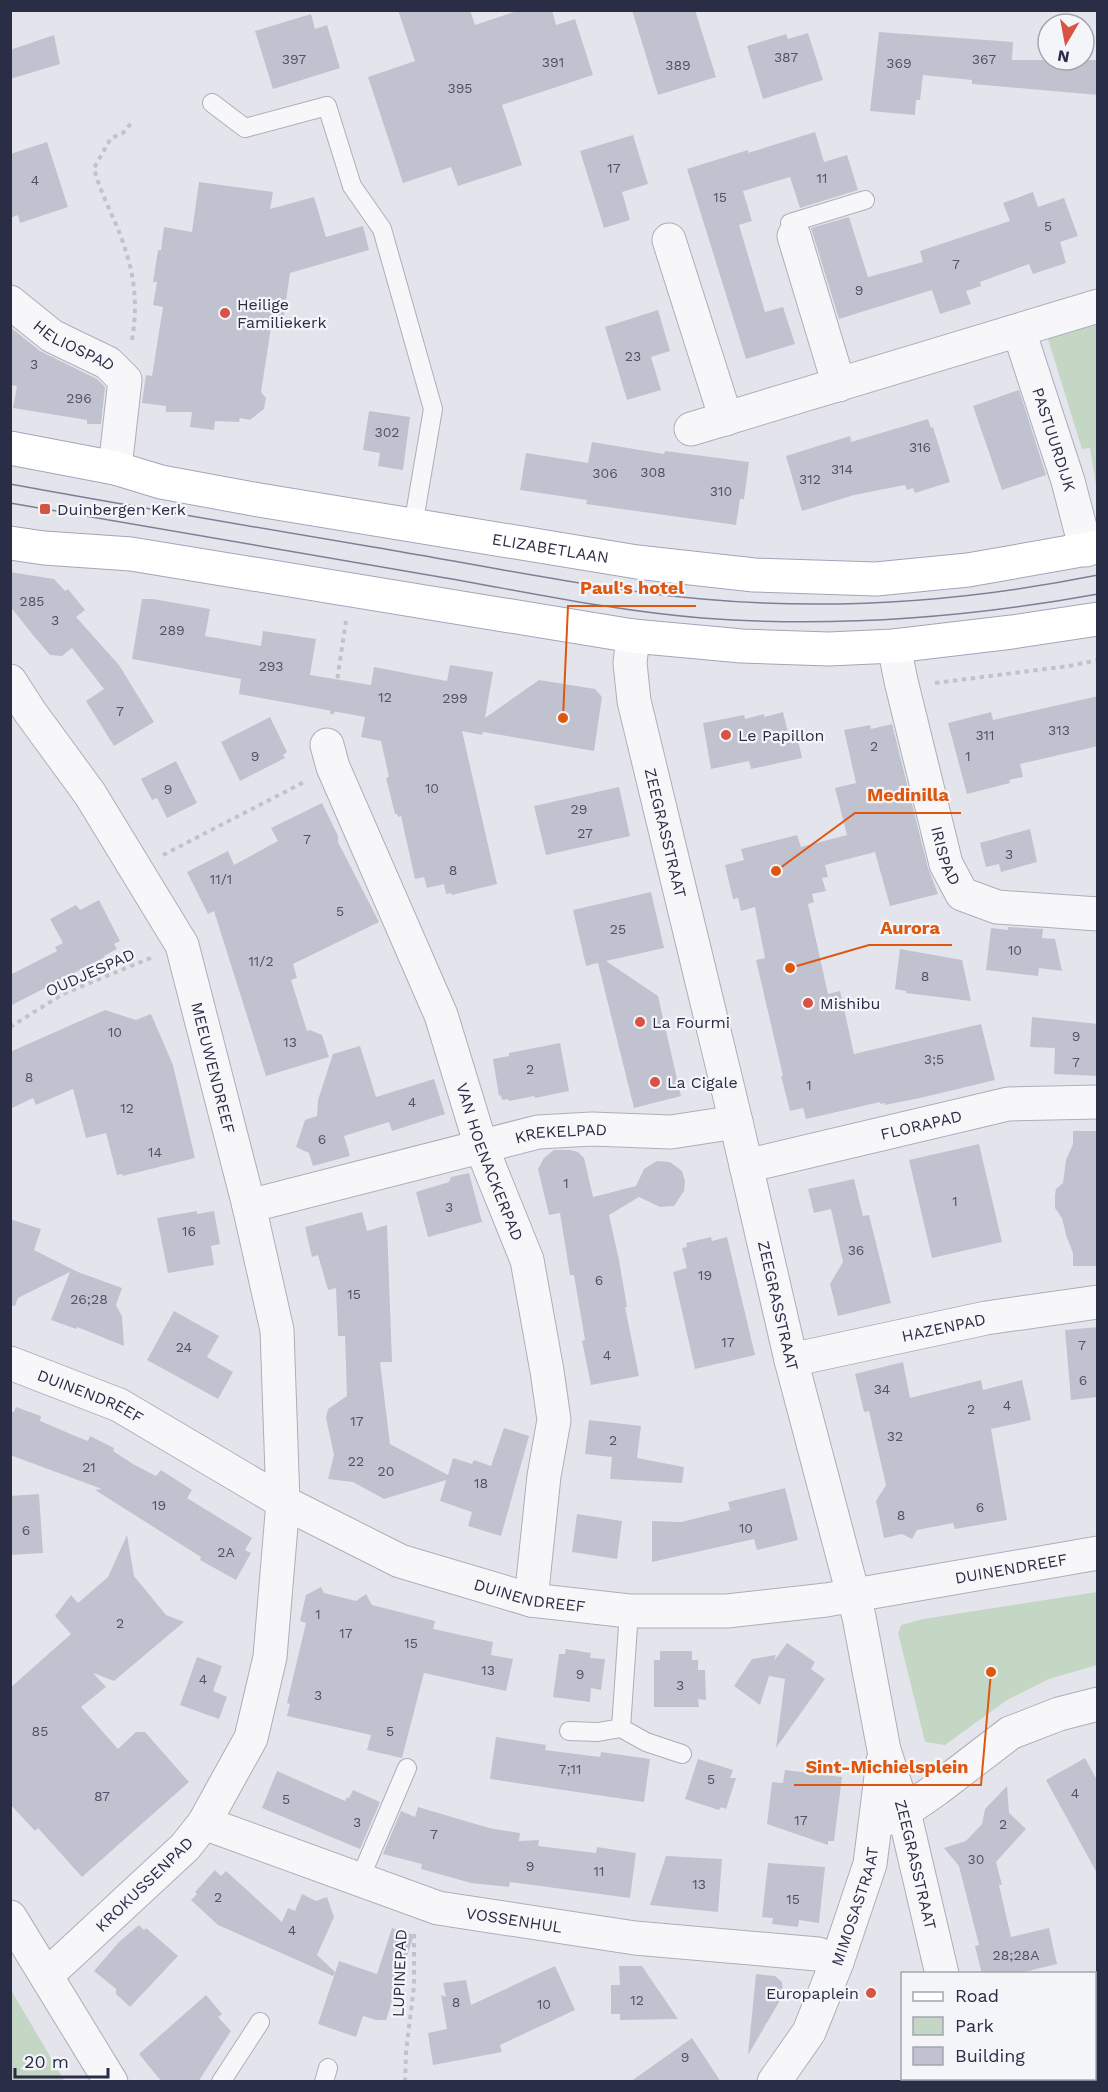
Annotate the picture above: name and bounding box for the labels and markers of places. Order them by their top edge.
place label: Heilige Familiekerk [237,295,327,332]
marker: Heilige Familiekerk [218,306,232,320]
place label: Duinbergen Kerk [57,500,186,519]
marker: Duinbergen Kerk [38,502,52,516]
callout: Paul's hotel [568,570,696,606]
place label: Le Papillon [738,726,824,745]
marker: Le Papillon [719,728,733,742]
callout: Medinilla [855,777,961,813]
callout: Aurora [869,909,952,945]
place label: Mishibu [820,994,880,1013]
marker: Mishibu [801,996,815,1010]
place label: La Fourmi [652,1013,730,1032]
marker: La Fourmi [633,1015,647,1029]
place label: La Cigale [667,1073,738,1092]
marker: La Cigale [648,1075,662,1089]
callout: Sint-Michielsplein [794,1749,981,1785]
place label: Europaplein [766,1984,859,2003]
marker: Europaplein [864,1986,878,2000]

